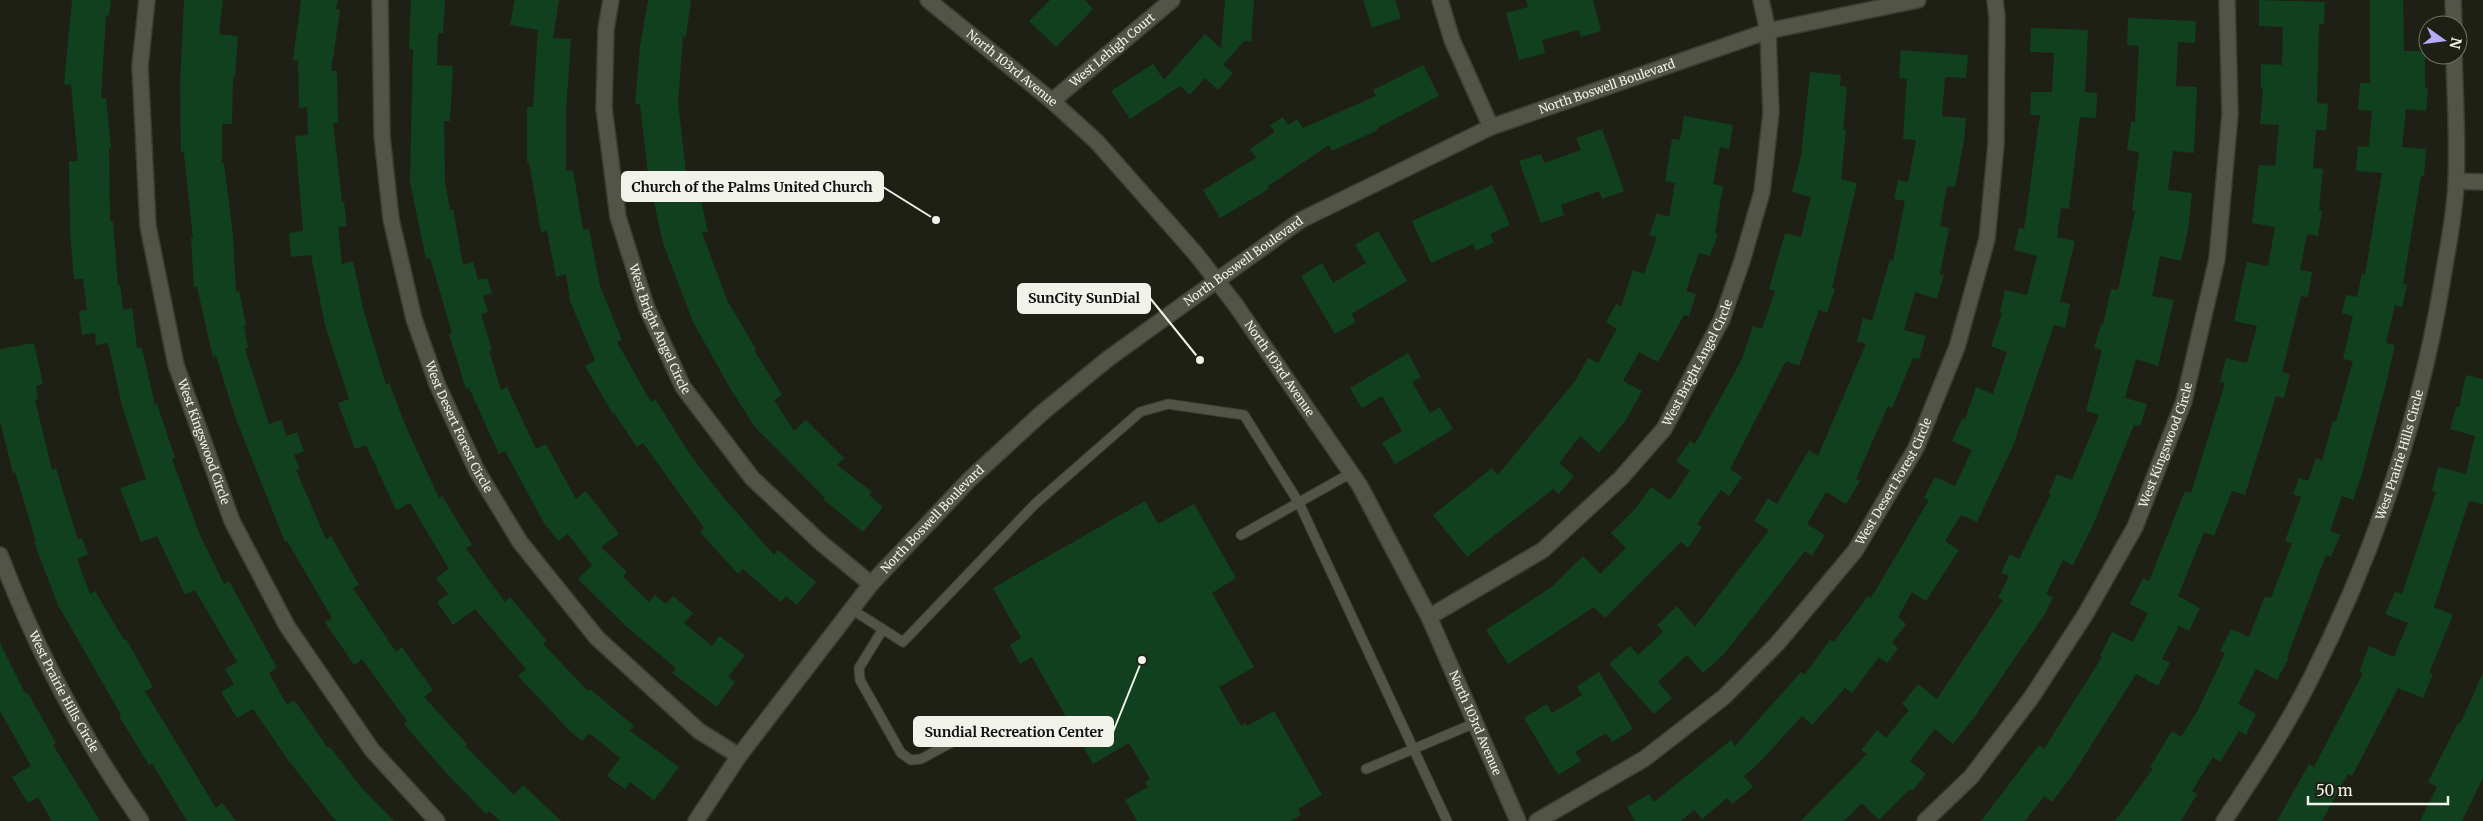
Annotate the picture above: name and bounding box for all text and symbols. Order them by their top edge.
street label: West Lehigh Court [1066,9,1158,91]
north arrow [2418,15,2468,65]
street label: North 103rd Avenue [964,26,1061,109]
text: N [2446,36,2466,51]
street label: North Boswell Boulevard [1537,56,1677,117]
callout: Church of the Palms United Church [622,172,883,201]
text: Church of the Palms United Church [631,178,873,196]
street label: North Boswell Boulevard [1181,213,1306,309]
street label: West Bright Angel Circle [626,261,694,397]
callout: SunCity SunDial [1018,284,1150,313]
text: SunCity SunDial [1028,289,1141,307]
street label: West Bright Angel Circle [1659,297,1735,429]
street label: North 103rd Avenue [1242,317,1318,419]
street label: West Desert Forest Circle [422,358,496,495]
street label: West Kingswood Circle [174,376,233,506]
street label: West Kingswood Circle [2135,381,2195,510]
street label: West Prairie Hills Circle [2372,388,2426,523]
street label: West Desert Forest Circle [1852,416,1934,549]
street label: North Boswell Boulevard [877,462,987,576]
street label: West Prairie Hills Circle [26,628,102,755]
street label: North 103rd Avenue [1446,668,1505,777]
callout: Sundial Recreation Center [914,717,1113,746]
text: Sundial Recreation Center [924,723,1104,741]
scale bar [2308,774,2448,806]
text: 50 m [2316,781,2353,800]

